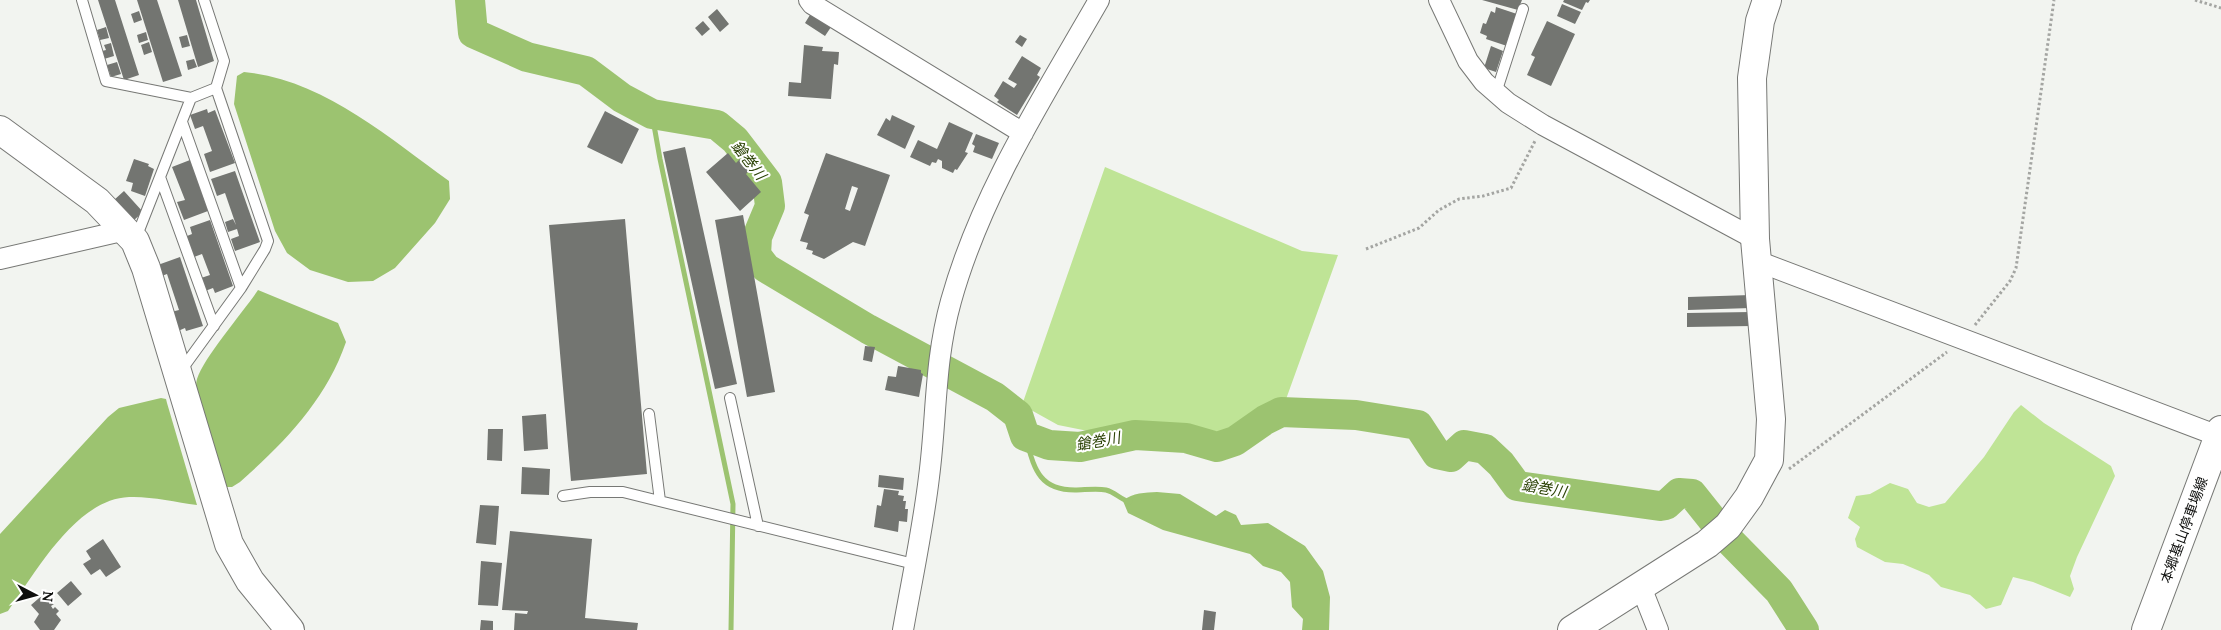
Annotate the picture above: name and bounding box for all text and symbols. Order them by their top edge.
water label: 鎗巻川 [728,136,772,185]
water label: 鎗巻川 [1074,427,1124,454]
street label: 本郷基山停車場線 [2156,474,2212,586]
water label: 鎗巻川 [1520,475,1570,502]
north arrow [10,570,60,620]
text: N [38,590,57,603]

